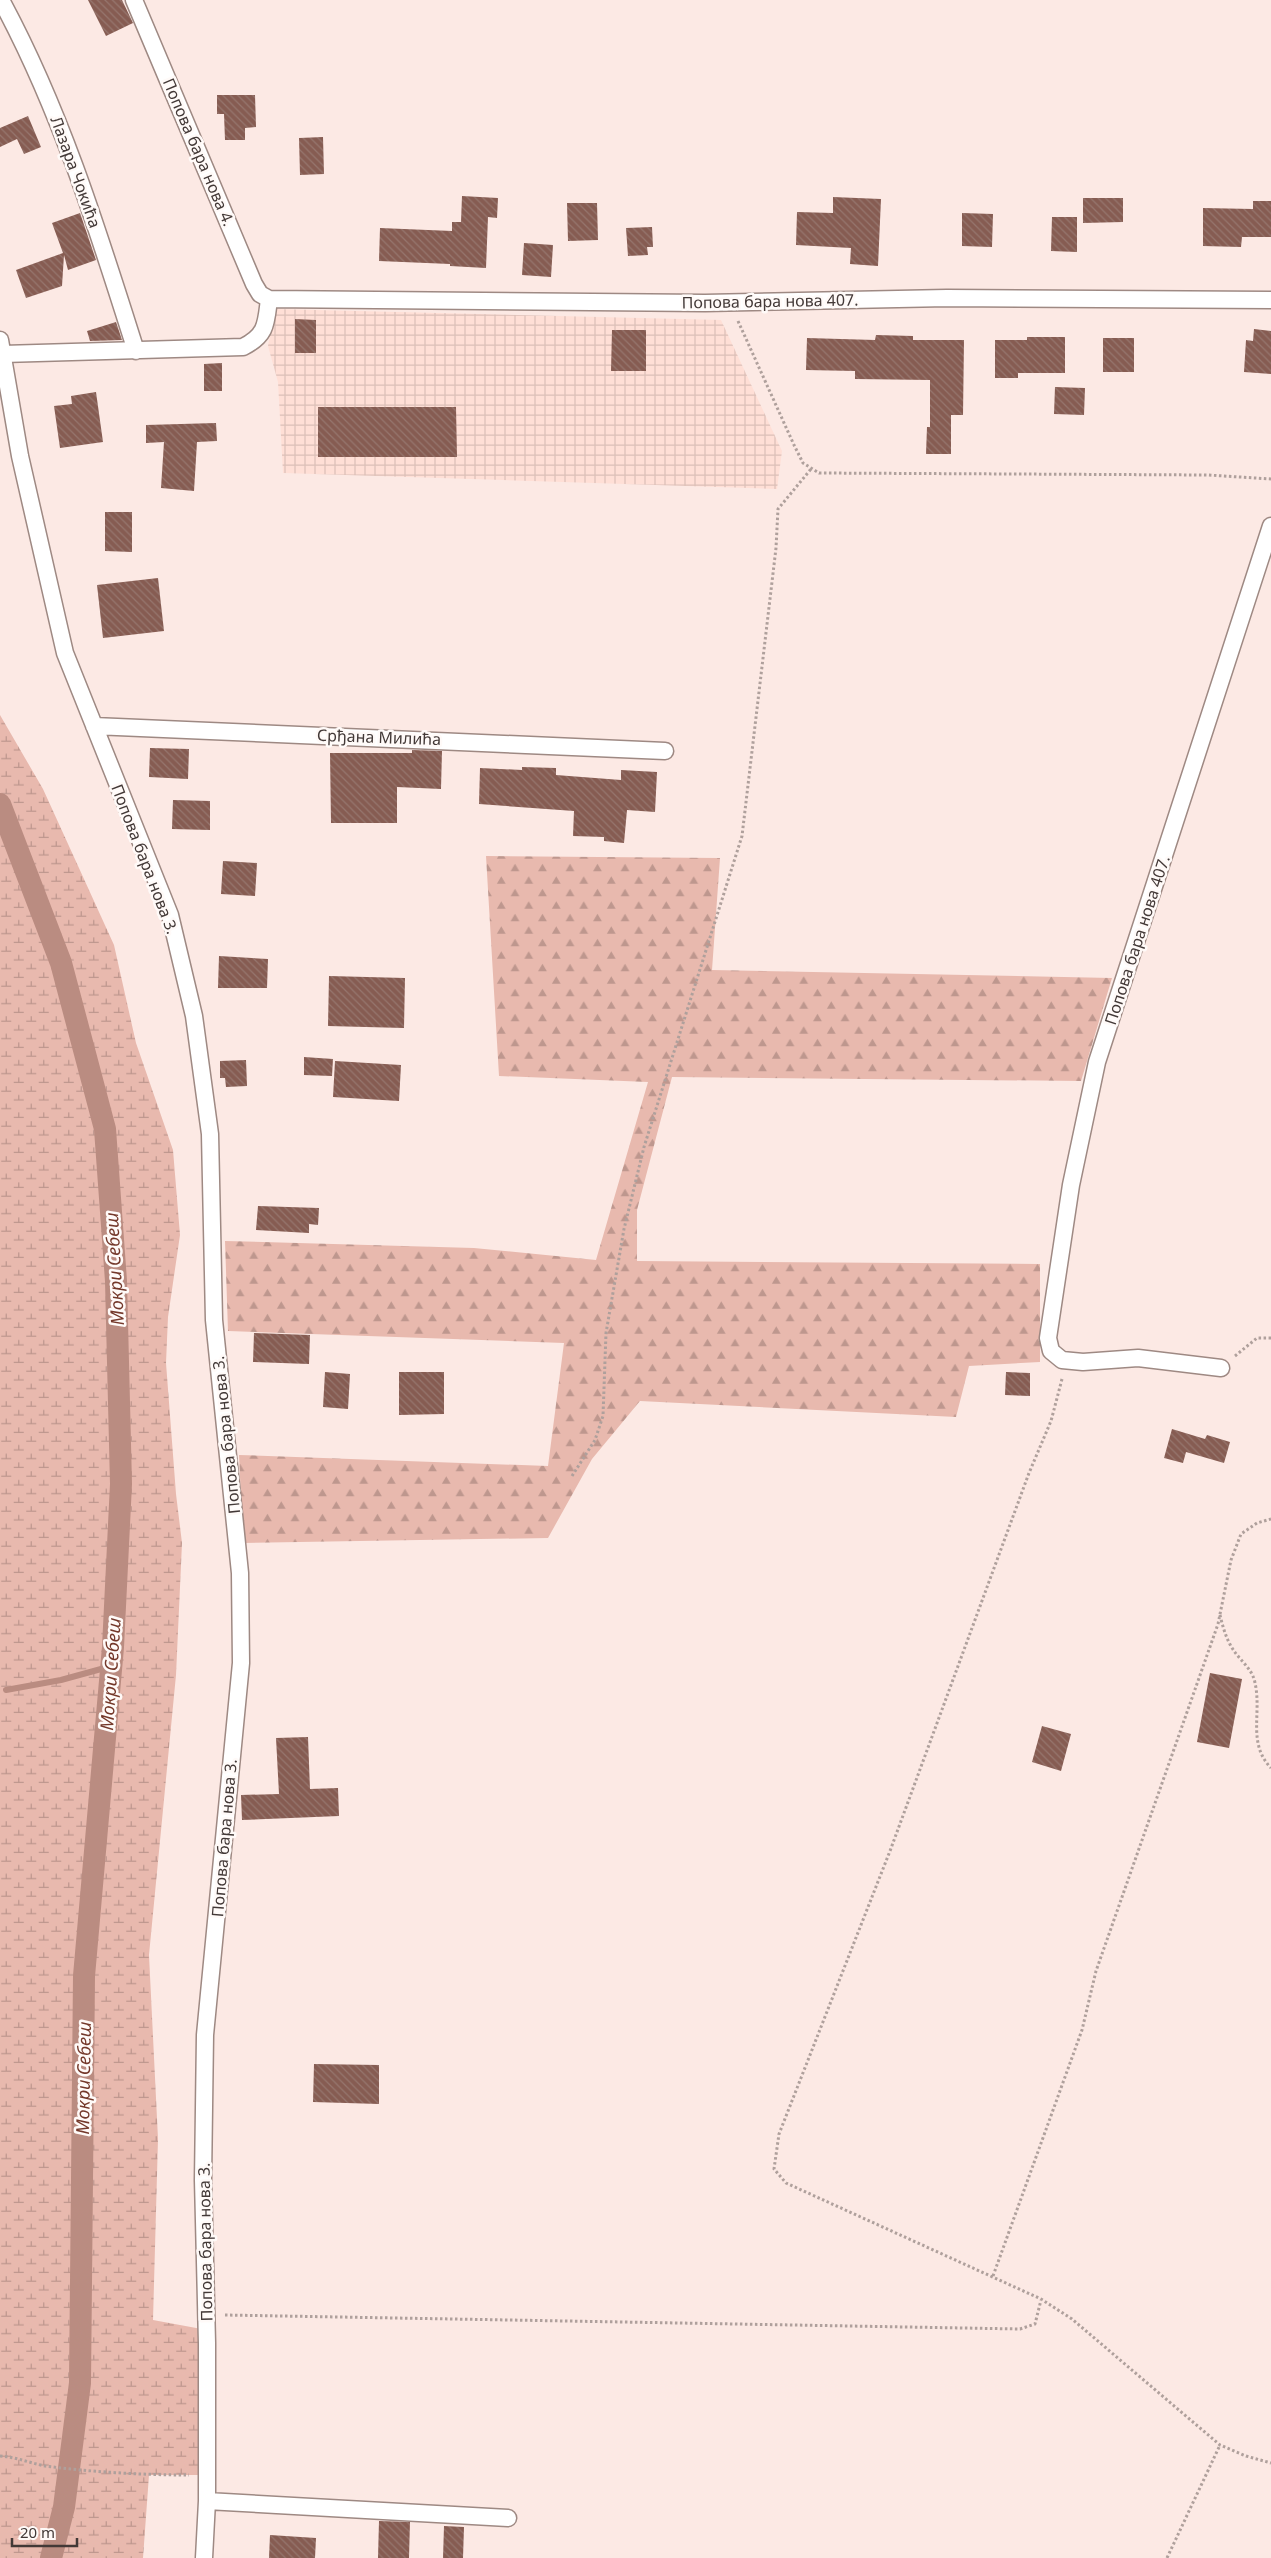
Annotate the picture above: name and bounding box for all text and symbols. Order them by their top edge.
street label: Попова бара нова 4. [158,75,240,229]
street label: Лазара Чокића [46,113,106,231]
street label: Попова бара нова 407. [681,288,859,314]
street label: Срђана Милића [317,724,441,750]
street label: Попова бара нова 3. [106,781,184,937]
street label: Попова бара нова 407. [1099,852,1175,1028]
water label: Мокри Себеш [99,1212,129,1326]
street label: Попова бара нова 3. [207,1355,245,1515]
water label: Мокри Себеш [94,1616,126,1731]
street label: Попова бара нова 3. [206,1758,242,1918]
water label: Мокри Себеш [70,2021,96,2135]
street label: Попова бара нова 3. [193,2163,217,2321]
scale bar [12,2516,78,2548]
text: 20 m [20,2522,55,2542]

